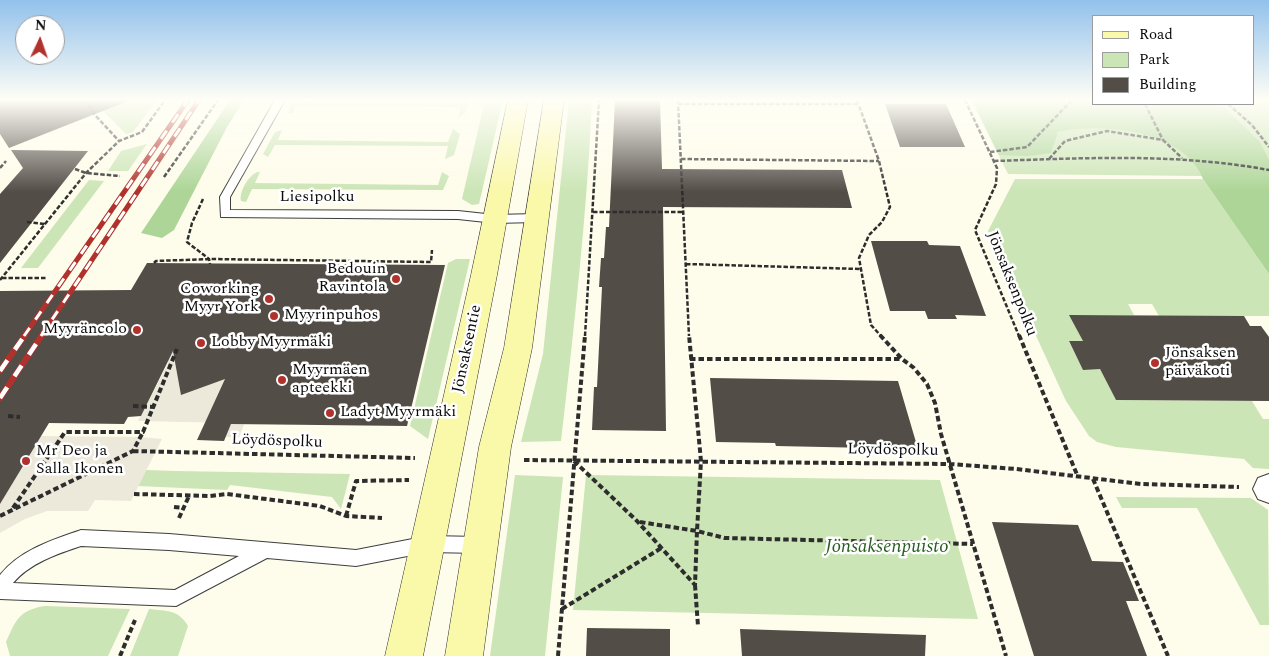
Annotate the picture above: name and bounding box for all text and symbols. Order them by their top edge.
north arrow [15,15,65,65]
text: N [34,15,47,36]
legend [1092,15,1254,105]
text: Road [1139,23,1173,46]
text: Park [1139,48,1170,71]
text: Building [1139,73,1196,96]
street label: Liesipolku [279,188,355,208]
street label: Jönsaksenpolku [981,229,1041,339]
place label: Bedouin Ravintola [319,260,386,298]
marker: Bedouin Ravintola [390,273,402,285]
place label: Coworking Myyr York [180,280,259,318]
marker: Coworking Myyr York [263,293,275,305]
street label: Jönsaksentie [449,303,487,395]
place label: Myyrinpuhos [284,306,378,326]
marker: Myyrinpuhos [268,310,280,322]
place label: Myyräncolo [43,320,127,340]
marker: Myyräncolo [131,324,143,336]
place label: Lobby Myyrmäki [211,333,331,353]
marker: Lobby Myyrmäki [195,337,207,349]
place label: Jönsaksen päiväkoti [1165,344,1236,382]
marker: Jönsaksen päiväkoti [1149,357,1161,369]
place label: Myyrmäen apteekki [292,361,368,399]
marker: Myyrmäen apteekki [276,374,288,386]
place label: Ladyt Myyrmäki [340,403,456,423]
marker: Ladyt Myyrmäki [324,407,336,419]
street label: Löydöspolku [231,431,323,453]
street label: Löydöspolku [847,441,939,461]
place label: Mr Deo ja Salla Ikonen [36,442,124,480]
marker: Mr Deo ja Salla Ikonen [20,455,32,467]
park label: Jönsaksenpuisto [825,537,949,559]

